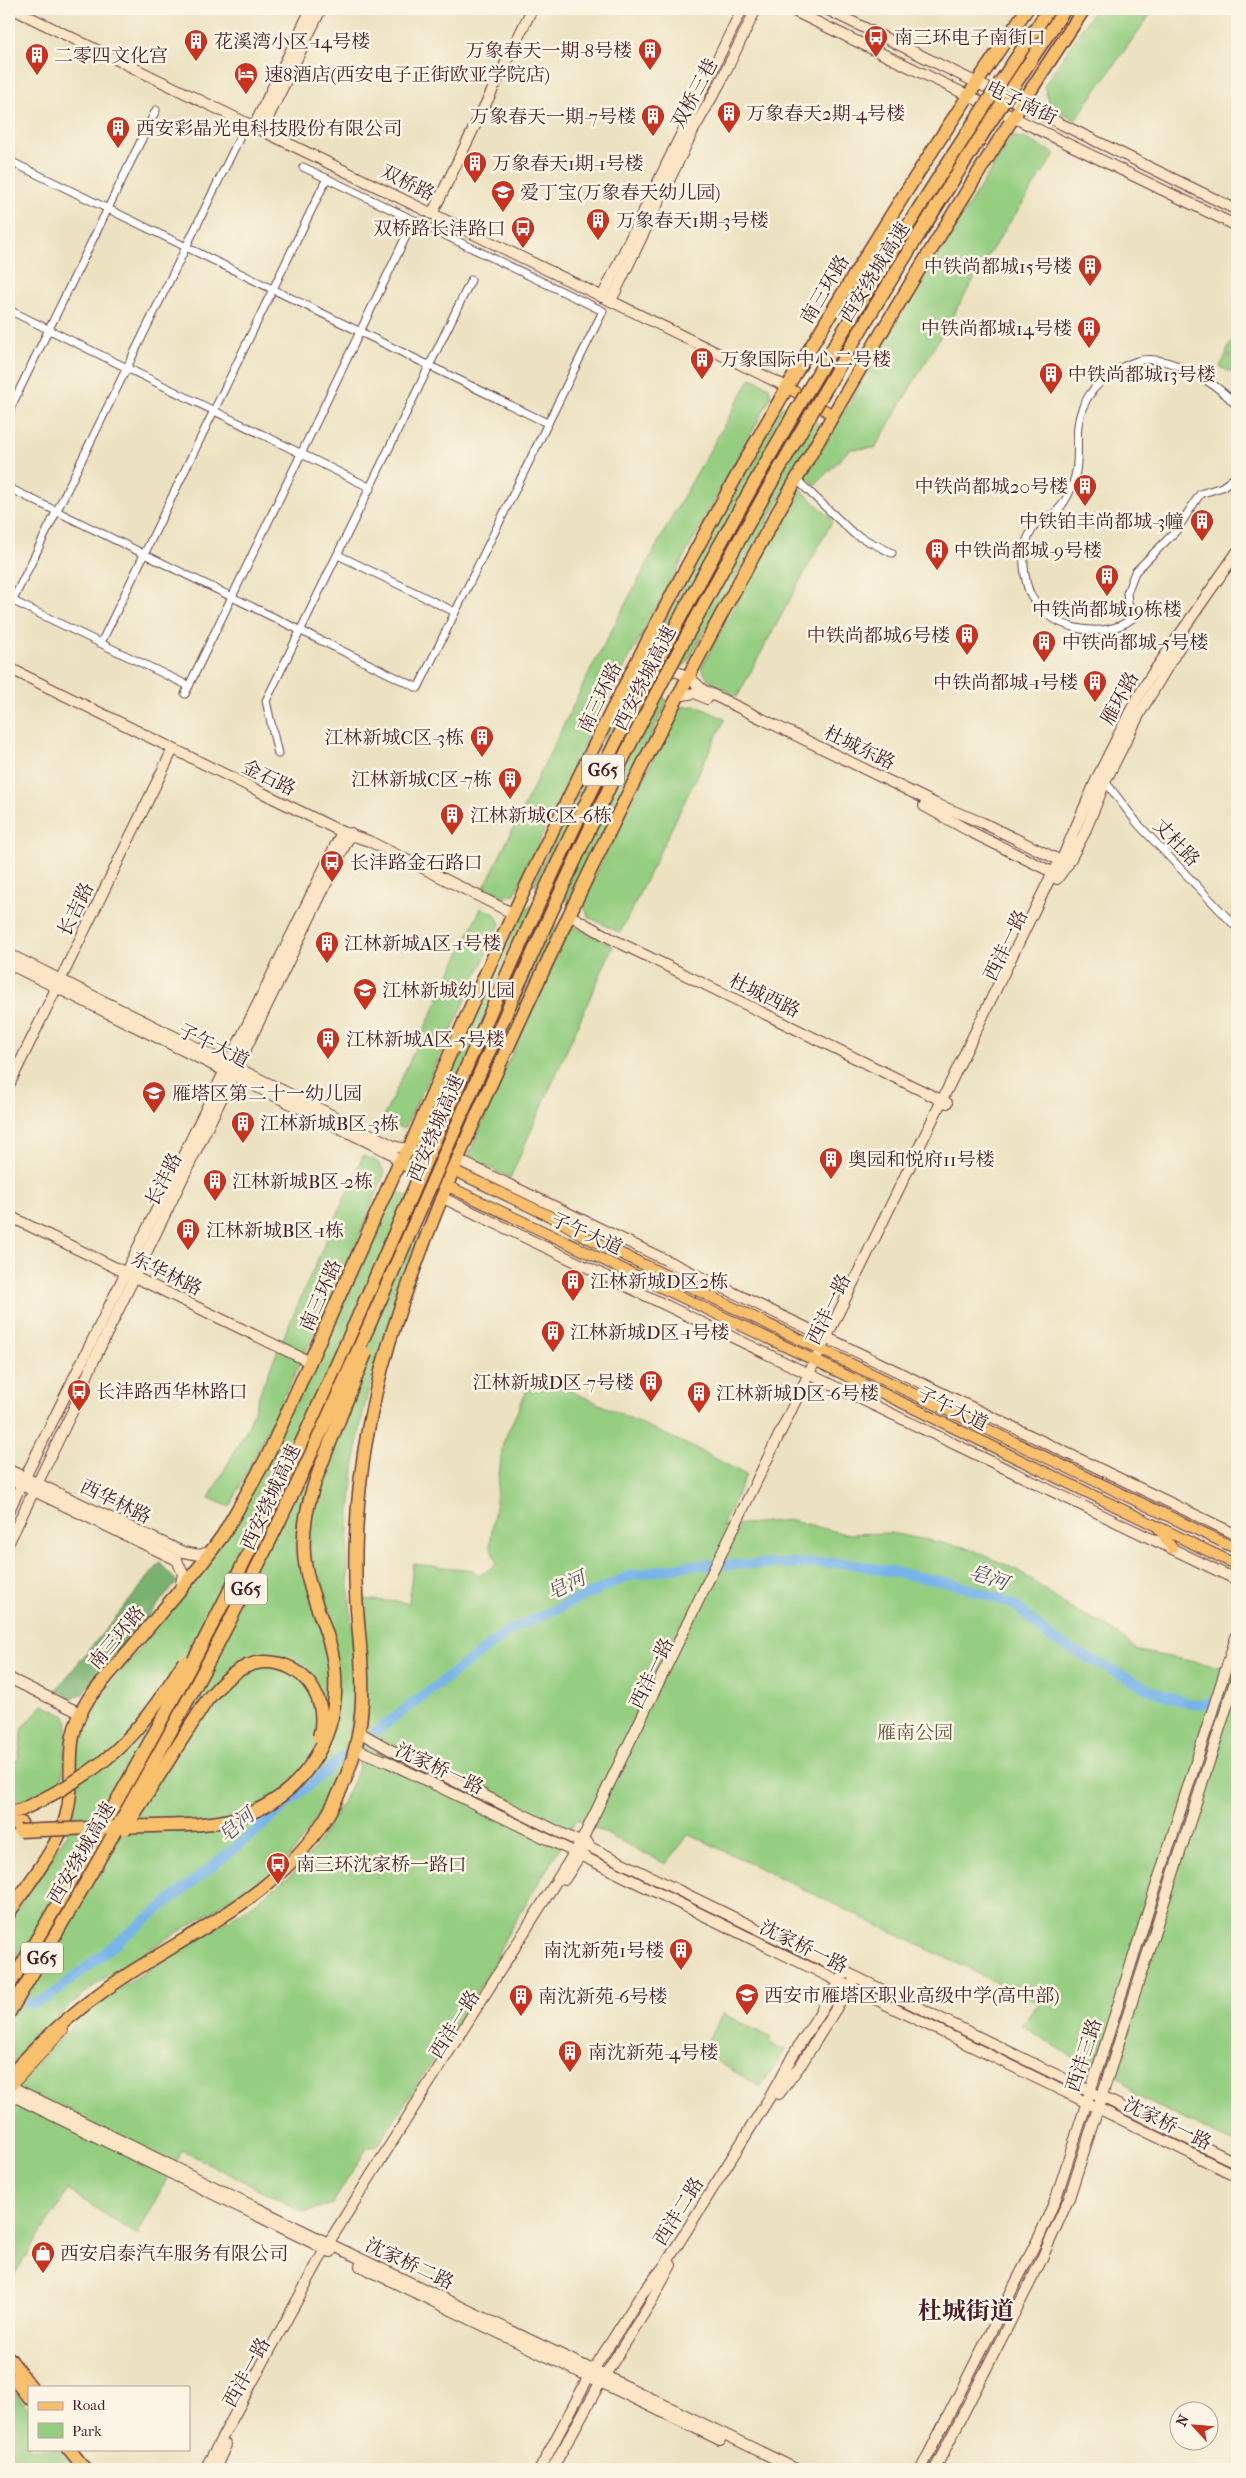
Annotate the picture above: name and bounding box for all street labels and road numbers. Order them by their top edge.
street label: 双桥三巷 [667,55,722,132]
street label: 电子南街 [983,76,1061,129]
street label: 双桥路 [377,161,438,205]
street label: 西安绕城高速 [835,218,914,327]
street label: 南三环路 [796,251,854,328]
street label: 西安绕城高速 [609,623,681,734]
street label: 南三环路 [573,658,626,736]
street label: 雁环路 [1096,668,1143,729]
street label: 杜城东路 [821,721,899,774]
road number: G65 [582,754,624,786]
street label: 金石路 [238,756,299,800]
street label: 丈杜路 [1149,815,1204,871]
street label: 长吉路 [54,879,98,940]
street label: 西沣一路 [979,906,1032,984]
street label: 杜城西路 [726,969,804,1022]
street label: 子午大道 [175,1019,253,1072]
street label: 西安绕城高速 [404,1072,468,1185]
street label: 长沣路 [141,1149,187,1210]
street label: 子午大道 [547,1208,626,1259]
street label: 东华林路 [128,1247,206,1300]
street label: 南三环路 [295,1256,346,1335]
street label: 西沣一路 [802,1270,855,1348]
street label: 子午大道 [914,1382,992,1435]
street label: 西安绕城高速 [237,1441,305,1554]
street label: 西华林路 [77,1475,155,1528]
road number: G65 [225,1574,267,1605]
street label: 南三环路 [84,1601,150,1674]
street label: 西沣一路 [625,1634,678,1712]
street label: 沈家桥一路 [392,1739,487,1799]
street label: 西安绕城高速 [44,1799,120,1908]
street label: 沈家桥一路 [756,1916,851,1978]
road number: G65 [21,1942,63,1974]
street label: 西沣一路 [425,1986,484,2063]
street label: 西沣三路 [1062,2016,1106,2095]
street label: 沈家桥一路 [1120,2093,1215,2155]
street label: 西沣二路 [649,2173,708,2250]
street label: 沈家桥二路 [362,2234,457,2294]
street label: 西沣一路 [219,2334,275,2411]

